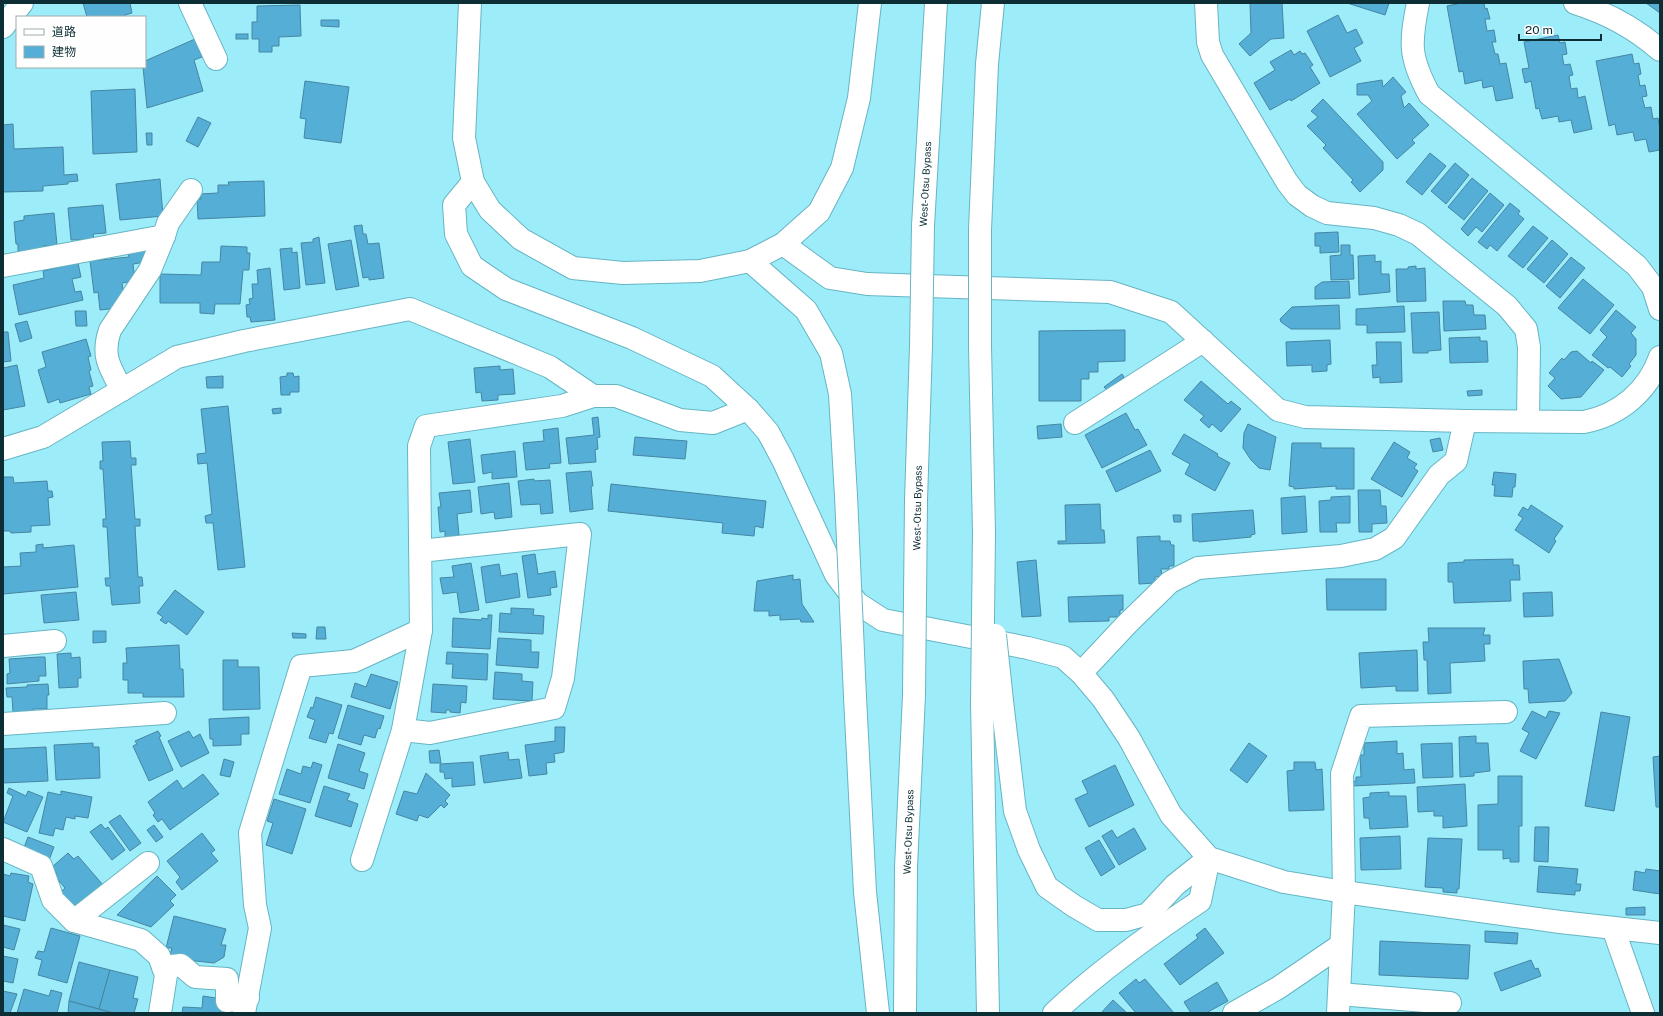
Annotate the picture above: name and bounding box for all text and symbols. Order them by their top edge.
legend [16,16,146,68]
scale bar [1519,16,1601,42]
text: 20 m [1525,23,1553,37]
text: 道路 [52,25,76,39]
text: 建物 [52,45,76,59]
street label: West-Otsu Bypass [917,141,933,227]
street label: West-Otsu Bypass [910,465,924,551]
street label: West-Otsu Bypass [901,789,915,875]

